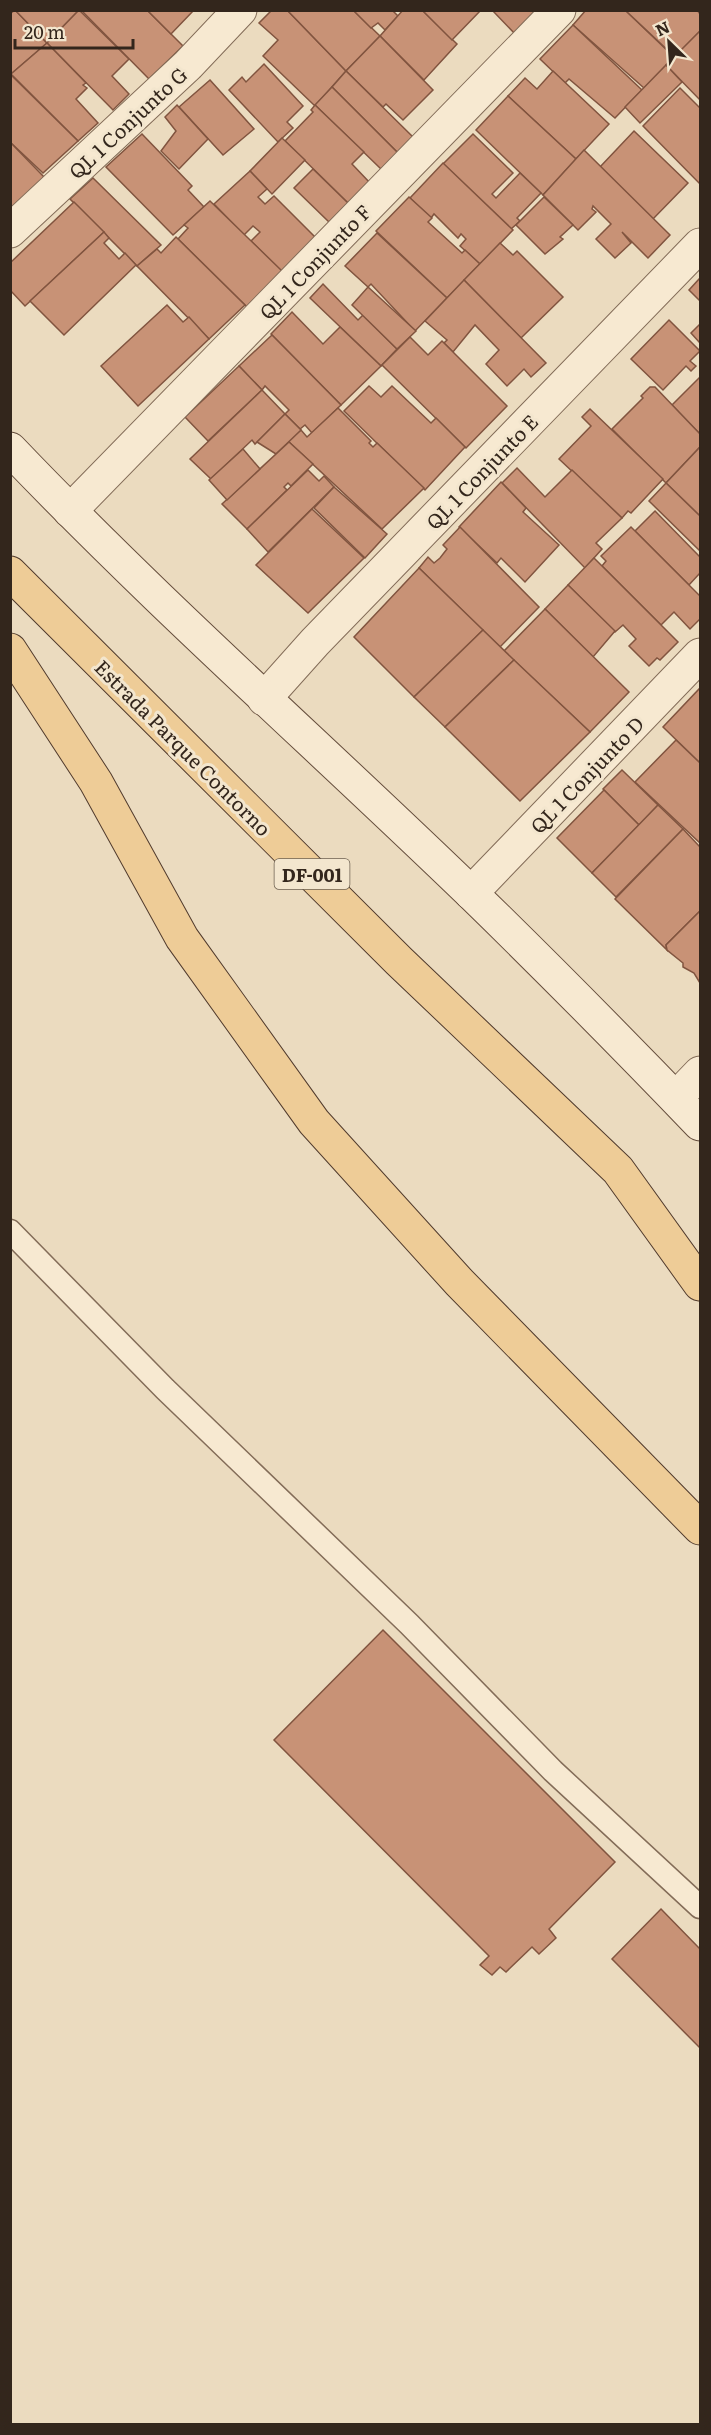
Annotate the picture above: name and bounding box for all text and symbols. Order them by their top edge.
scale bar [15,12,134,50]
north arrow [639,12,699,72]
text: N [651,14,673,41]
text: 20 m [24,18,65,45]
street label: QL 1 Conjunto G [61,59,193,185]
street label: QL 1 Conjunto F [251,197,377,325]
street label: QL 1 Conjunto E [418,407,544,535]
street label: Estrada Parque Contorno [89,652,279,842]
street label: QL 1 Conjunto D [522,709,650,839]
road number: DF-001 [274,859,350,889]

